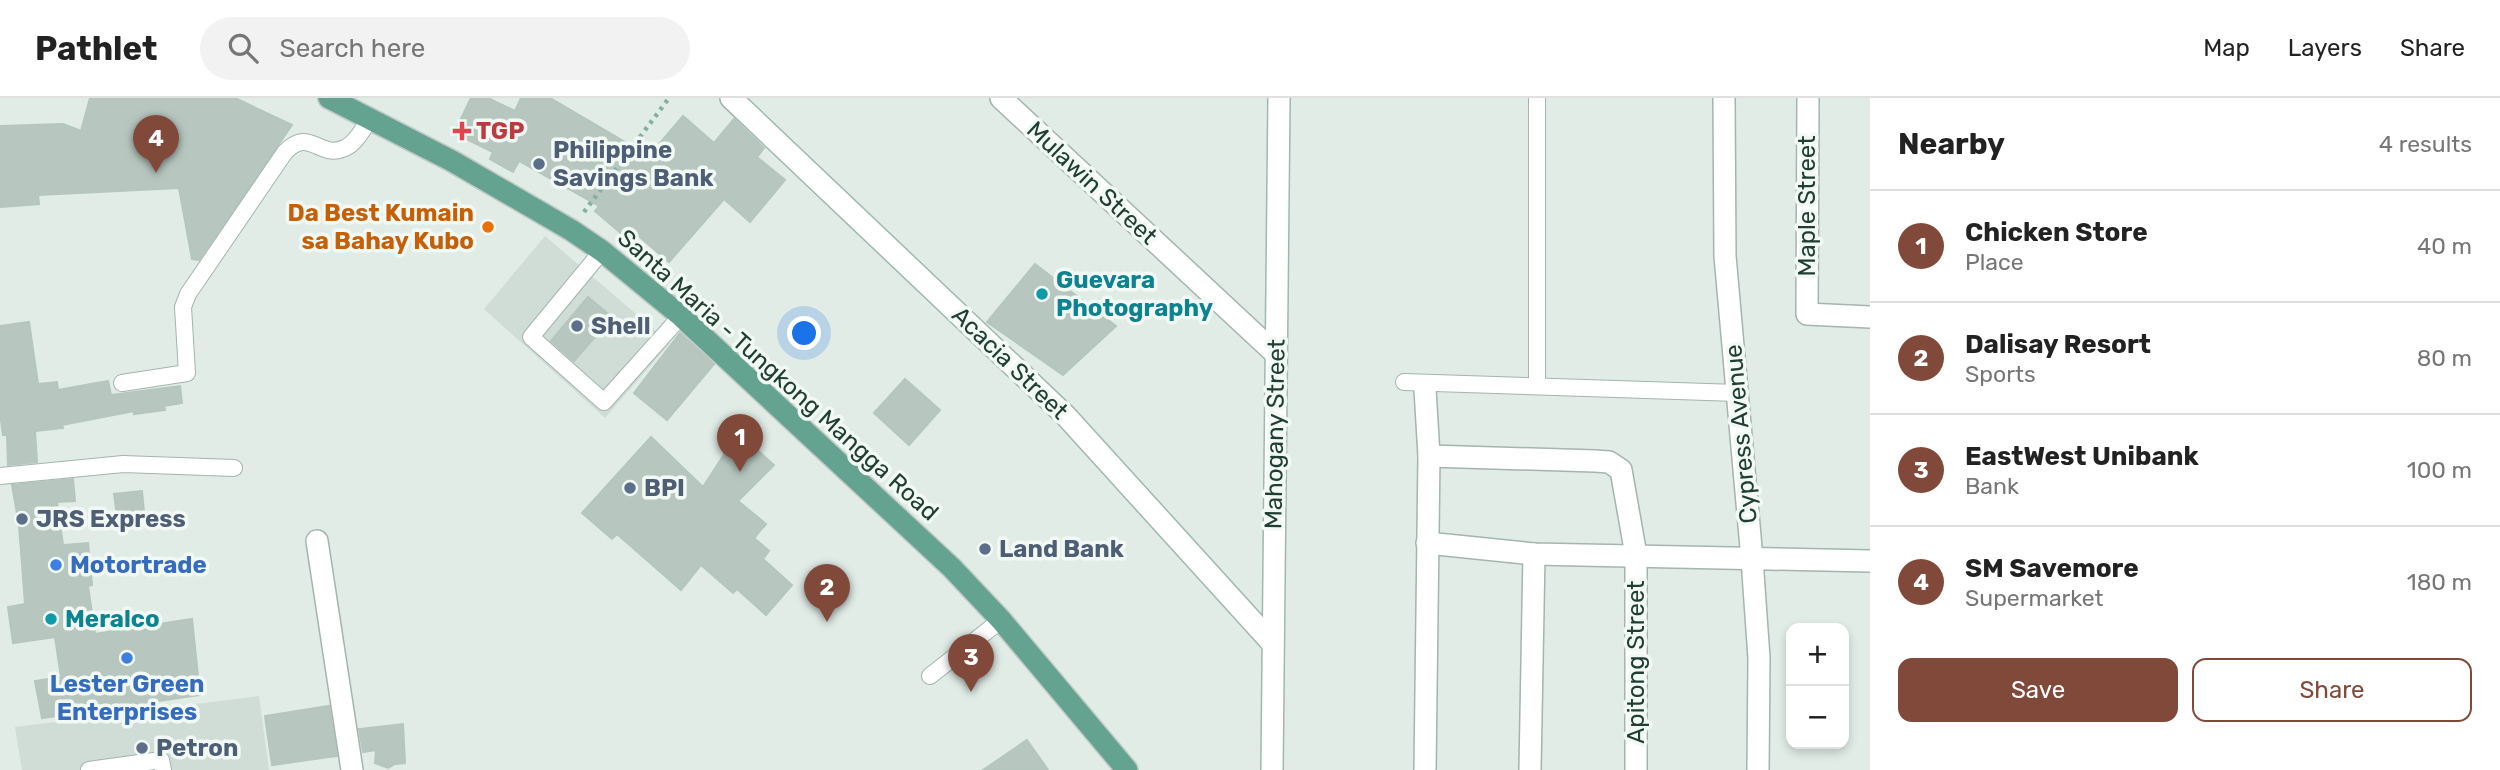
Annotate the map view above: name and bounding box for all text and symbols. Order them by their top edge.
search box [200,17,690,80]
text: Pathlet [35,29,158,68]
icon: search [224,29,262,67]
text: Search here [280,33,425,64]
text: Map [2203,34,2250,62]
text: Layers [2288,34,2362,62]
text: Share [2400,34,2465,62]
pin: 4 [133,115,179,173]
street label: Mulawin Street [1021,116,1163,250]
place label: TGP [476,117,524,145]
marker: TGP [454,123,470,139]
text: Nearby [1898,126,2005,162]
text: 4 results [2379,130,2472,158]
street label: Maple Street [1793,135,1821,277]
place label: Philippine Savings Bank [553,136,713,192]
marker: Philippine Savings Bank [531,156,547,172]
place label: Da Best Kumain sa Bahay Kubo [288,199,474,255]
text: Chicken Store [1965,217,2148,248]
marker: Da Best Kumain sa Bahay Kubo [480,219,496,235]
street label: Santa Maria - Tungkong Mangga Road [612,224,944,526]
text: 1 [1915,232,1927,260]
text: 40 m [2417,232,2472,260]
text: Place [1965,248,2024,276]
place label: Guevara Photography [1056,266,1213,322]
marker: Guevara Photography [1034,286,1050,302]
street label: Acacia Street [946,301,1074,425]
place label: Shell [591,312,651,340]
your location [787,316,821,350]
marker: Shell [569,318,585,334]
text: Dalisay Resort [1965,329,2151,360]
street label: Mahogany Street [1259,339,1291,529]
street label: Cypress Avenue [1719,343,1763,525]
text: 2 [1914,344,1928,372]
text: 80 m [2417,344,2472,372]
text: Sports [1965,360,2036,388]
pin: 1 [717,414,763,472]
text: EastWest Unibank [1965,441,2199,472]
text: 3 [1913,456,1929,484]
text: 100 m [2407,456,2472,484]
text: Bank [1965,472,2019,500]
place label: BPI [644,474,685,502]
marker: BPI [622,480,638,496]
place label: JRS Express [36,505,186,533]
marker: JRS Express [14,511,30,527]
place label: Land Bank [999,535,1124,563]
marker: Land Bank [977,541,993,557]
place label: Motortrade [70,551,207,579]
text: SM Savemore [1965,553,2139,584]
marker: Motortrade [48,557,64,573]
pin: 2 [804,564,850,622]
text: 4 [1913,568,1929,596]
text: 180 m [2407,568,2472,596]
street label: Apitong Street [1622,580,1650,744]
text: Supermarket [1965,584,2103,612]
place label: Meralco [65,605,160,633]
marker: Meralco [43,611,59,627]
map controls [1786,623,1849,749]
button: + [1786,623,1849,686]
pin: 3 [948,634,994,692]
marker: Lester Green Enterprises [119,650,135,666]
button: Save [1898,658,2178,722]
button: Share [2192,658,2472,722]
place label: Lester Green Enterprises [50,670,204,726]
button: − [1786,686,1849,749]
place label: Petron [156,734,238,762]
marker: Petron [134,740,150,756]

